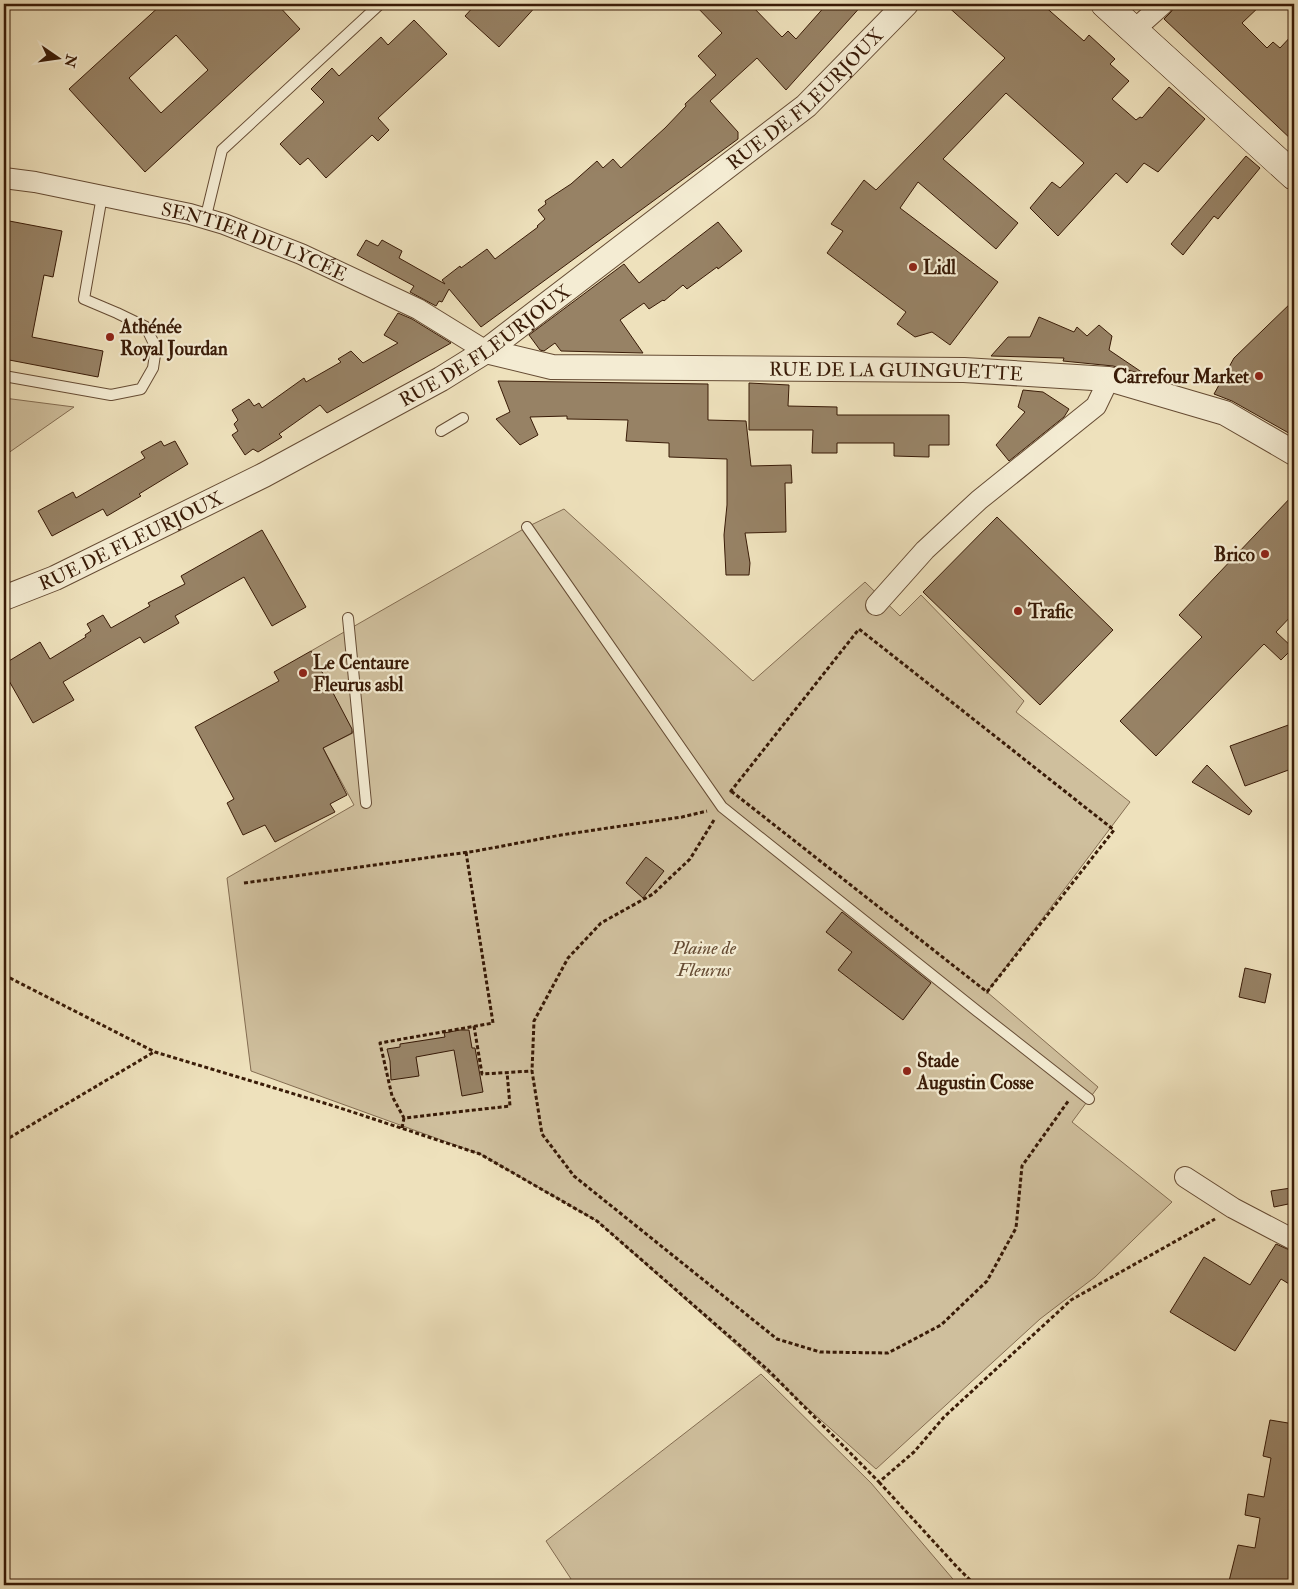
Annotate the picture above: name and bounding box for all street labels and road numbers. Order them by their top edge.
street label: RUE DE FLEURJOUX [722,23,889,175]
street label: SENTIER DU LYCÉE [159,197,351,287]
street label: RUE DE FLEURJOUX [395,280,576,412]
street label: RUE DE LA GUINGUETTE [769,358,1024,387]
street label: RUE DE FLEURJOUX [35,486,227,596]

